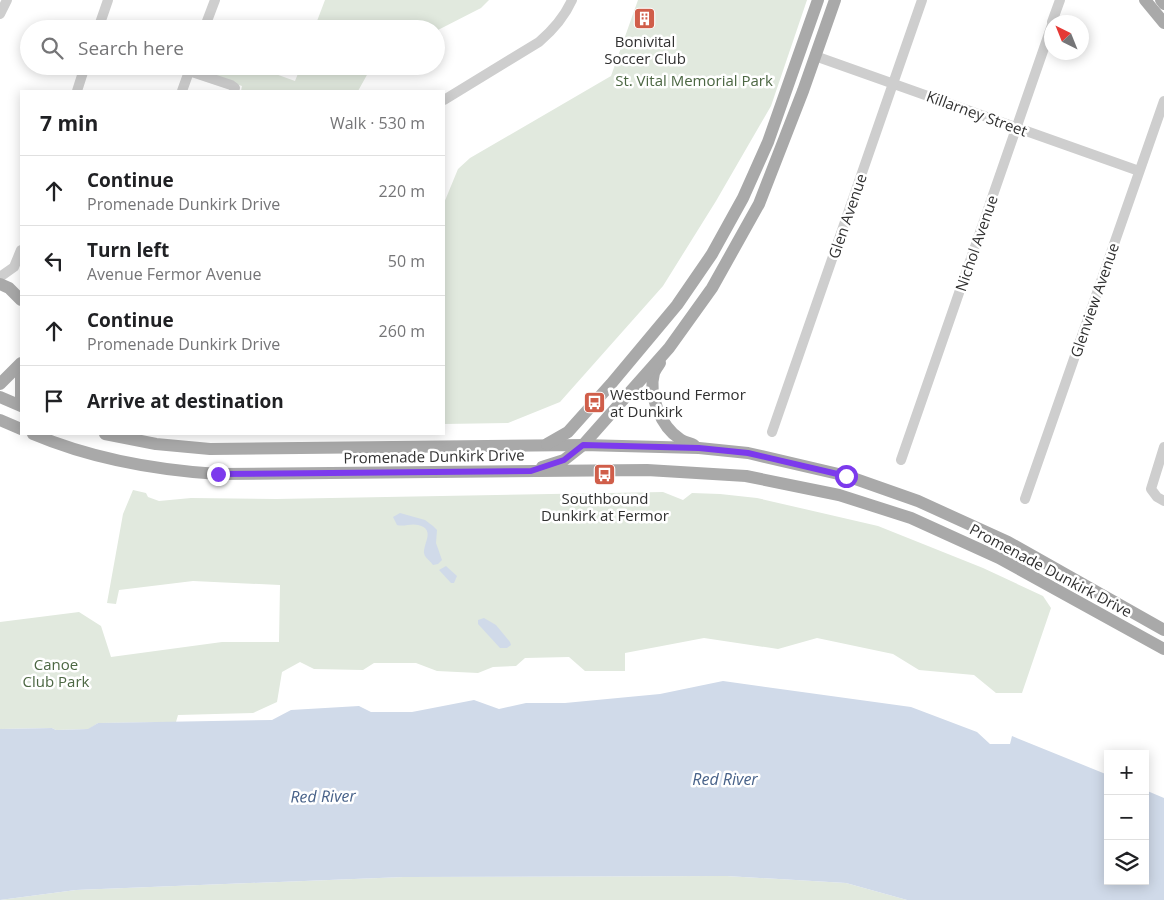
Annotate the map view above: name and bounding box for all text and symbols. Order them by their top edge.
building icon: Bonivital Soccer Club [633,6,657,30]
north arrow [1044,15,1089,60]
search box [20,20,445,75]
place label: Bonivital Soccer Club [604,31,686,68]
icon: search [38,34,66,62]
text: Search here [78,35,184,61]
park label: St. Vital Memorial Park [615,70,773,90]
street label: Killarney Street [924,85,1030,141]
text: 7 min [40,109,98,137]
text: Walk · 530 m [330,112,425,134]
text: Continue [87,167,174,193]
street label: Glen Avenue [823,171,871,261]
icon: ahead [40,177,68,205]
text: 220 m [379,180,425,202]
street label: Nichol Avenue [950,192,1002,294]
text: Promenade Dunkirk Drive [87,193,280,215]
text: Turn left [87,237,169,263]
street label: Glenview Avenue [1065,240,1123,360]
icon: left [40,247,68,275]
text: 50 m [388,250,425,272]
text: Avenue Fermor Avenue [87,263,261,285]
text: Continue [87,307,174,333]
icon: ahead [40,317,68,345]
text: 260 m [379,320,425,342]
text: Promenade Dunkirk Drive [87,333,280,355]
place label: Westbound Fermor at Dunkirk [610,384,746,421]
icon: arrive [40,387,68,415]
text: Arrive at destination [87,388,284,414]
bus stop icon: Westbound Fermor at Dunkirk [582,391,606,415]
street label: Promenade Dunkirk Drive [343,444,525,468]
route end [207,463,230,486]
bus stop icon: Southbound Dunkirk at Fermor [593,463,617,487]
route start [835,465,858,488]
place label: Southbound Dunkirk at Fermor [541,488,669,525]
street label: Promenade Dunkirk Drive [966,519,1136,621]
park label: Canoe Club Park [23,654,90,691]
map controls [1104,750,1149,885]
button: + [1104,750,1149,795]
water label: Red River [692,768,758,790]
water label: Red River [290,784,357,808]
button: − [1104,795,1149,840]
button: layers [1104,840,1149,885]

